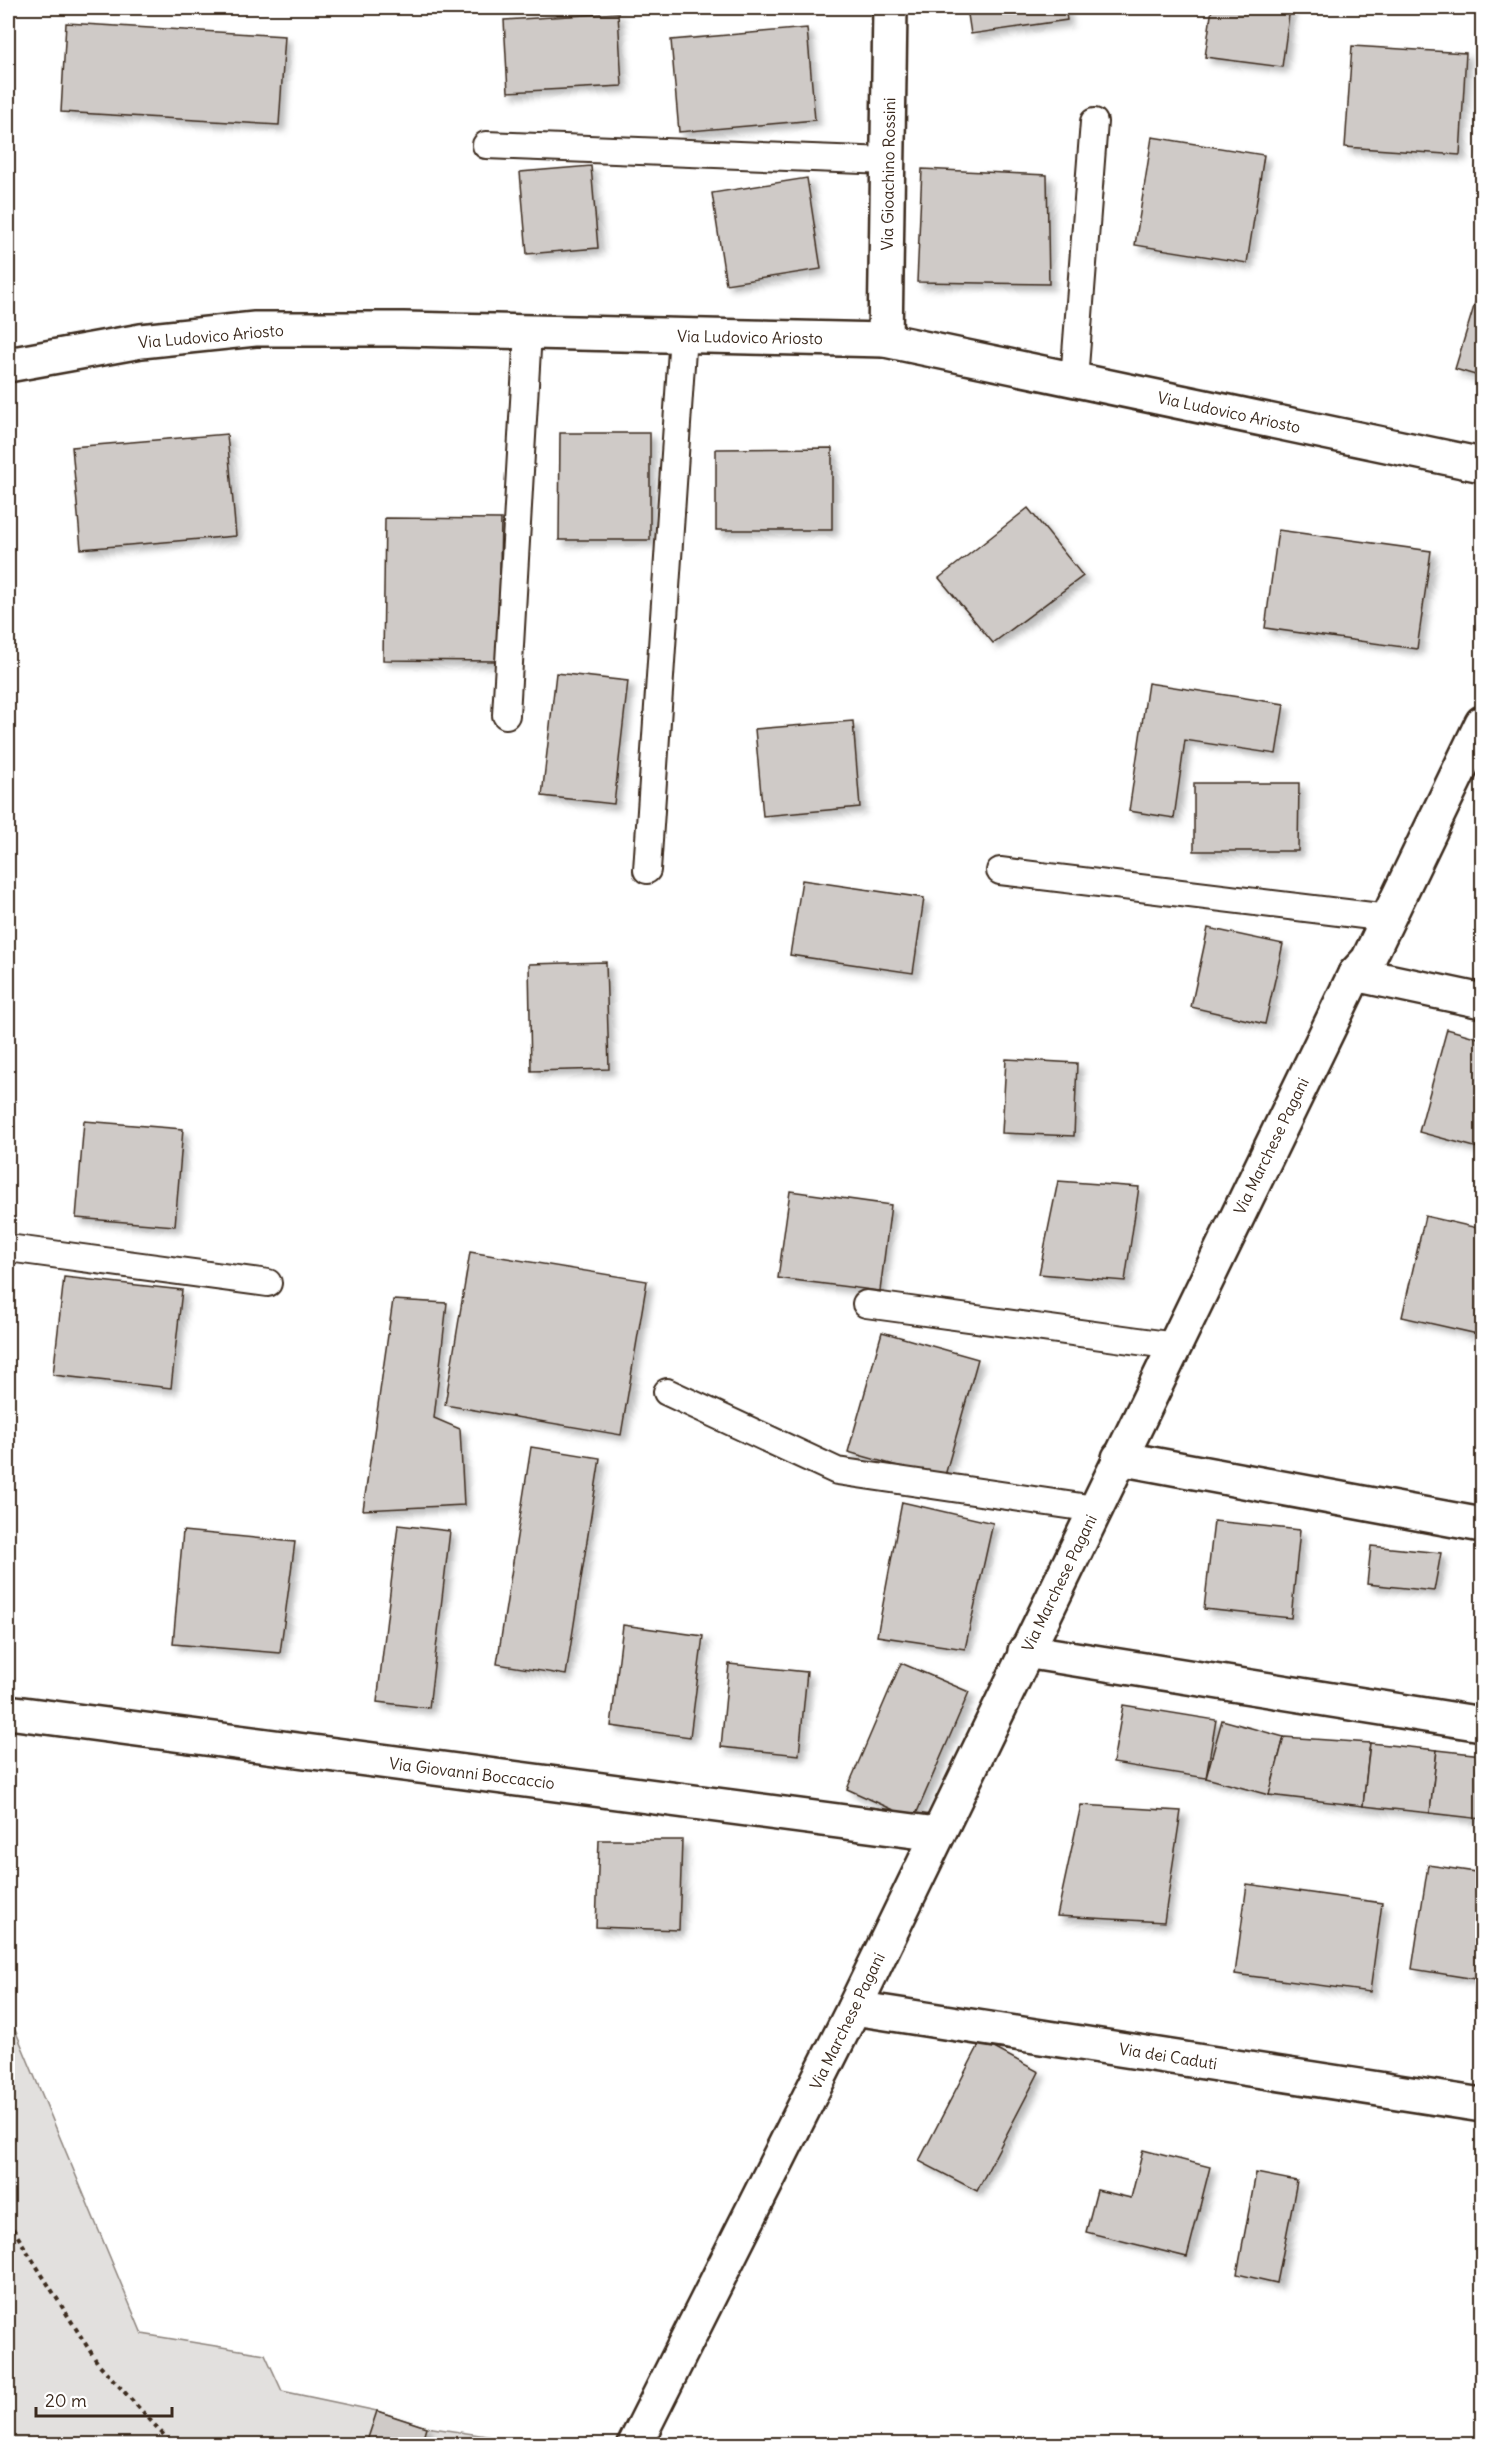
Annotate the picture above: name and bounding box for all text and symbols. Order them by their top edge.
street label: Via Gioachino Rossini [877,97,899,251]
street label: Via Ludovico Ariosto [137,320,285,352]
street label: Via Ludovico Ariosto [677,326,823,348]
street label: Via Ludovico Ariosto [1156,387,1302,437]
street label: Via Marchese Pagani [1229,1074,1313,1218]
street label: Via Marchese Pagani [1017,1511,1101,1655]
street label: Via Giovanni Boccaccio [388,1753,556,1793]
street label: Via Marchese Pagani [805,1949,889,2093]
street label: Via dei Caduti [1118,2038,1218,2074]
scale bar [36,2380,172,2418]
text: 20 m [45,2389,87,2412]

